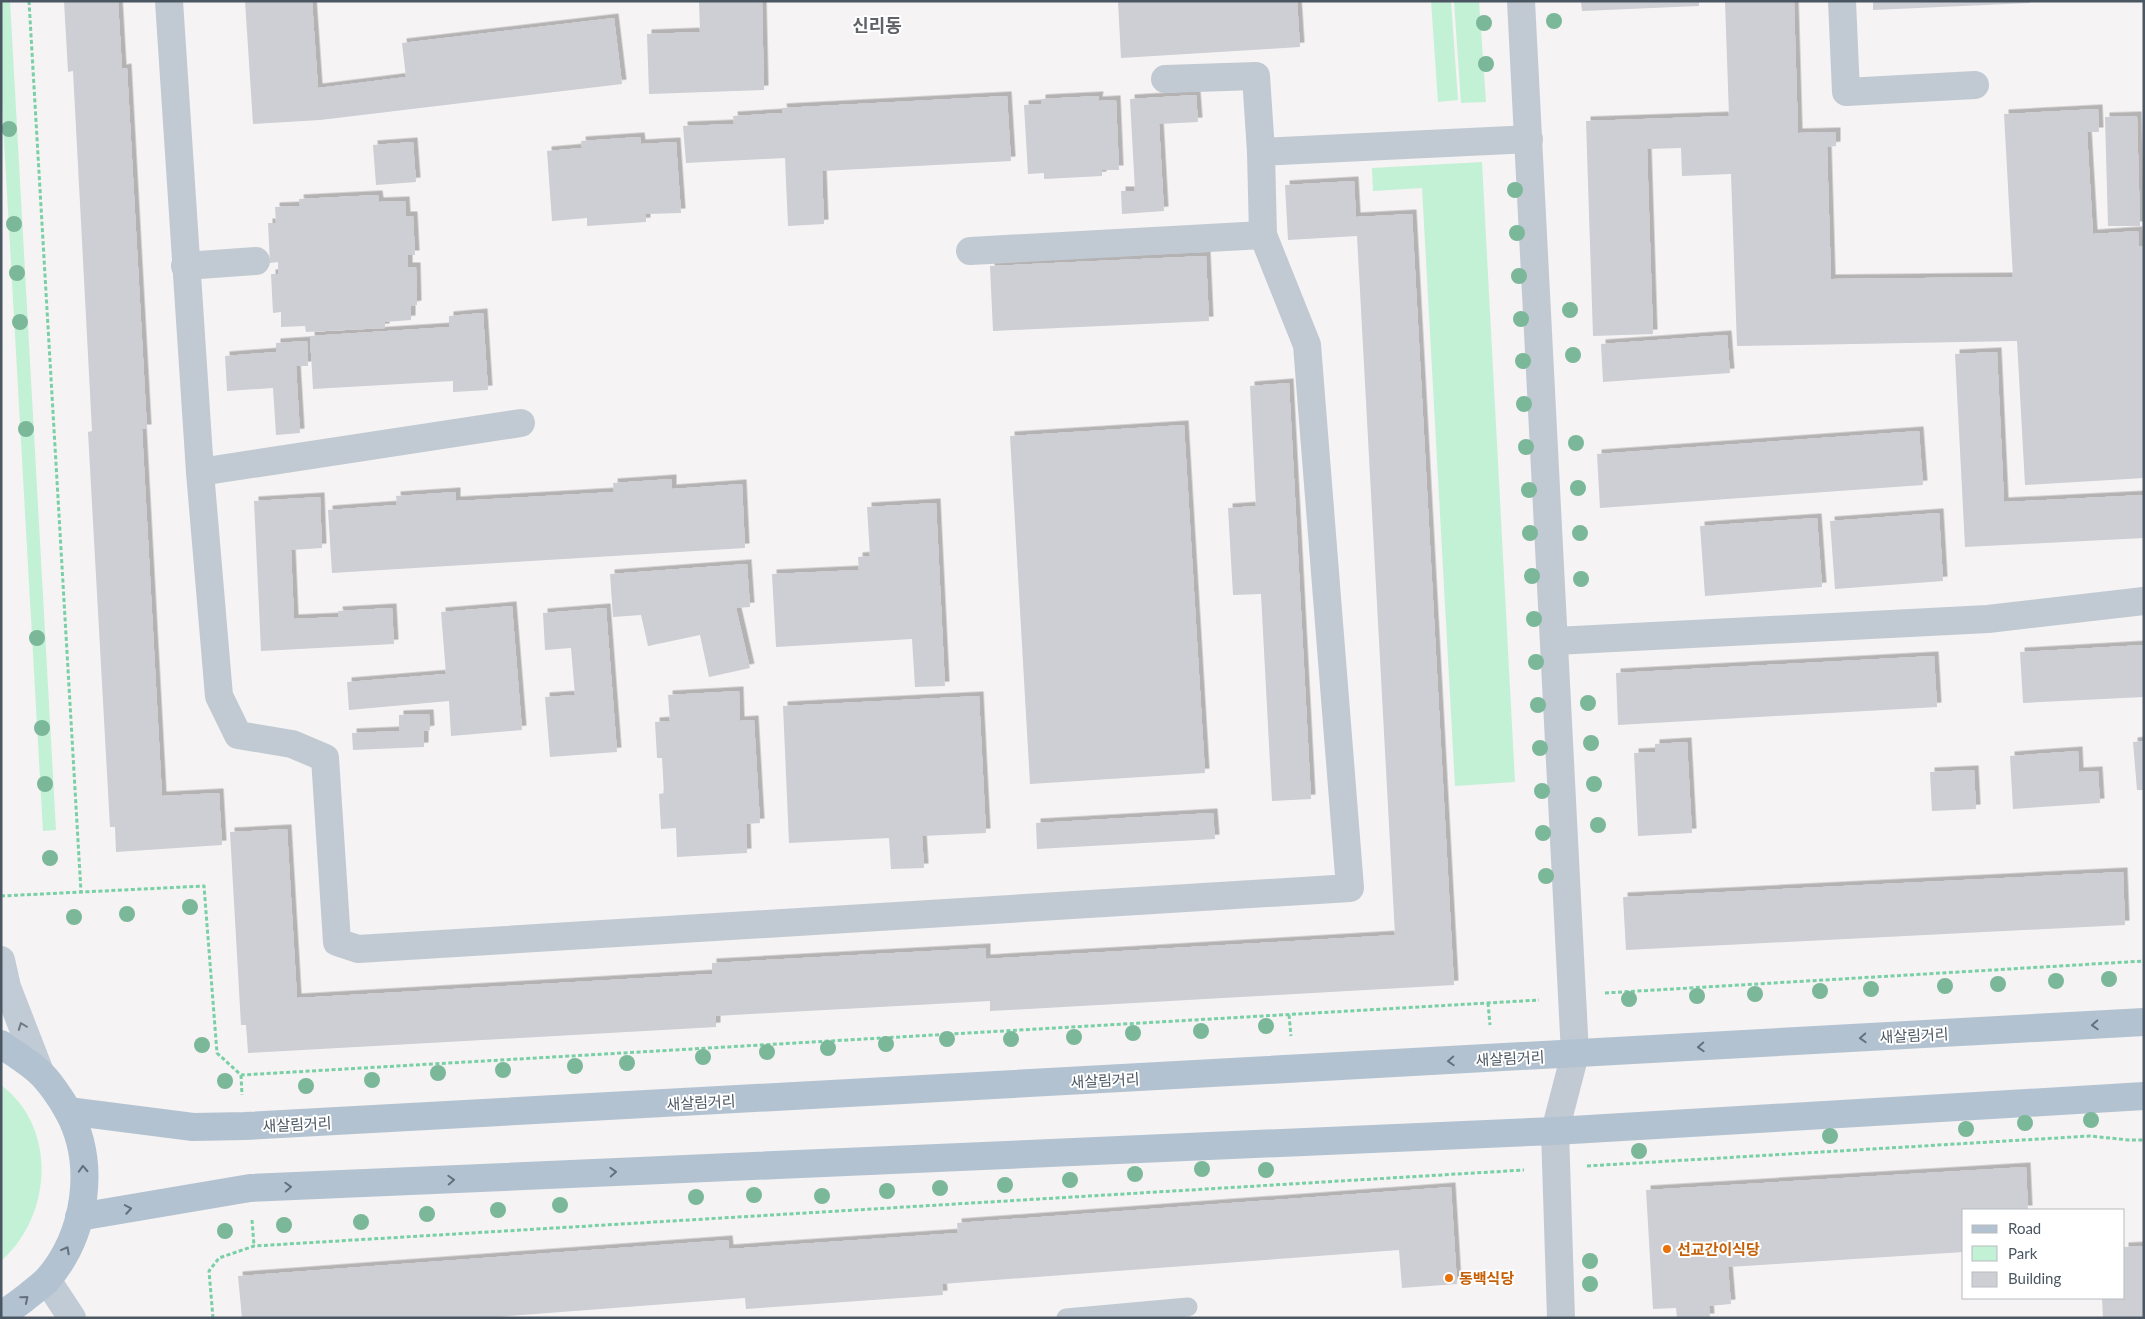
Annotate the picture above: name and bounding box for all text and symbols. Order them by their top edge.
district label: 신리동 [852,14,902,36]
one-way arrow [2091,1019,2099,1030]
one-way arrow [18,1023,28,1031]
street label: 새살림거리 [1879,1024,1949,1046]
one-way arrow [1859,1032,1867,1043]
one-way arrow [1696,1042,1704,1053]
street label: 새살림거리 [1475,1047,1545,1069]
one-way arrow [1447,1055,1455,1066]
street label: 새살림거리 [1070,1069,1140,1091]
street label: 새살림거리 [666,1091,736,1113]
street label: 새살림거리 [262,1113,332,1135]
one-way arrow [78,1165,89,1173]
one-way arrow [609,1167,617,1178]
one-way arrow [447,1174,455,1185]
one-way arrow [285,1181,293,1192]
one-way arrow [123,1205,132,1215]
legend [1962,1209,2125,1299]
text: Road [2008,1219,2041,1237]
place label: 선교간이식당 [1677,1240,1760,1258]
marker: 선교간이식당 [1661,1243,1673,1255]
text: Park [2008,1244,2038,1262]
one-way arrow [60,1247,70,1256]
place label: 동백식당 [1459,1269,1514,1287]
text: Building [2008,1269,2061,1287]
marker: 동백식당 [1443,1272,1455,1284]
one-way arrow [19,1295,28,1304]

